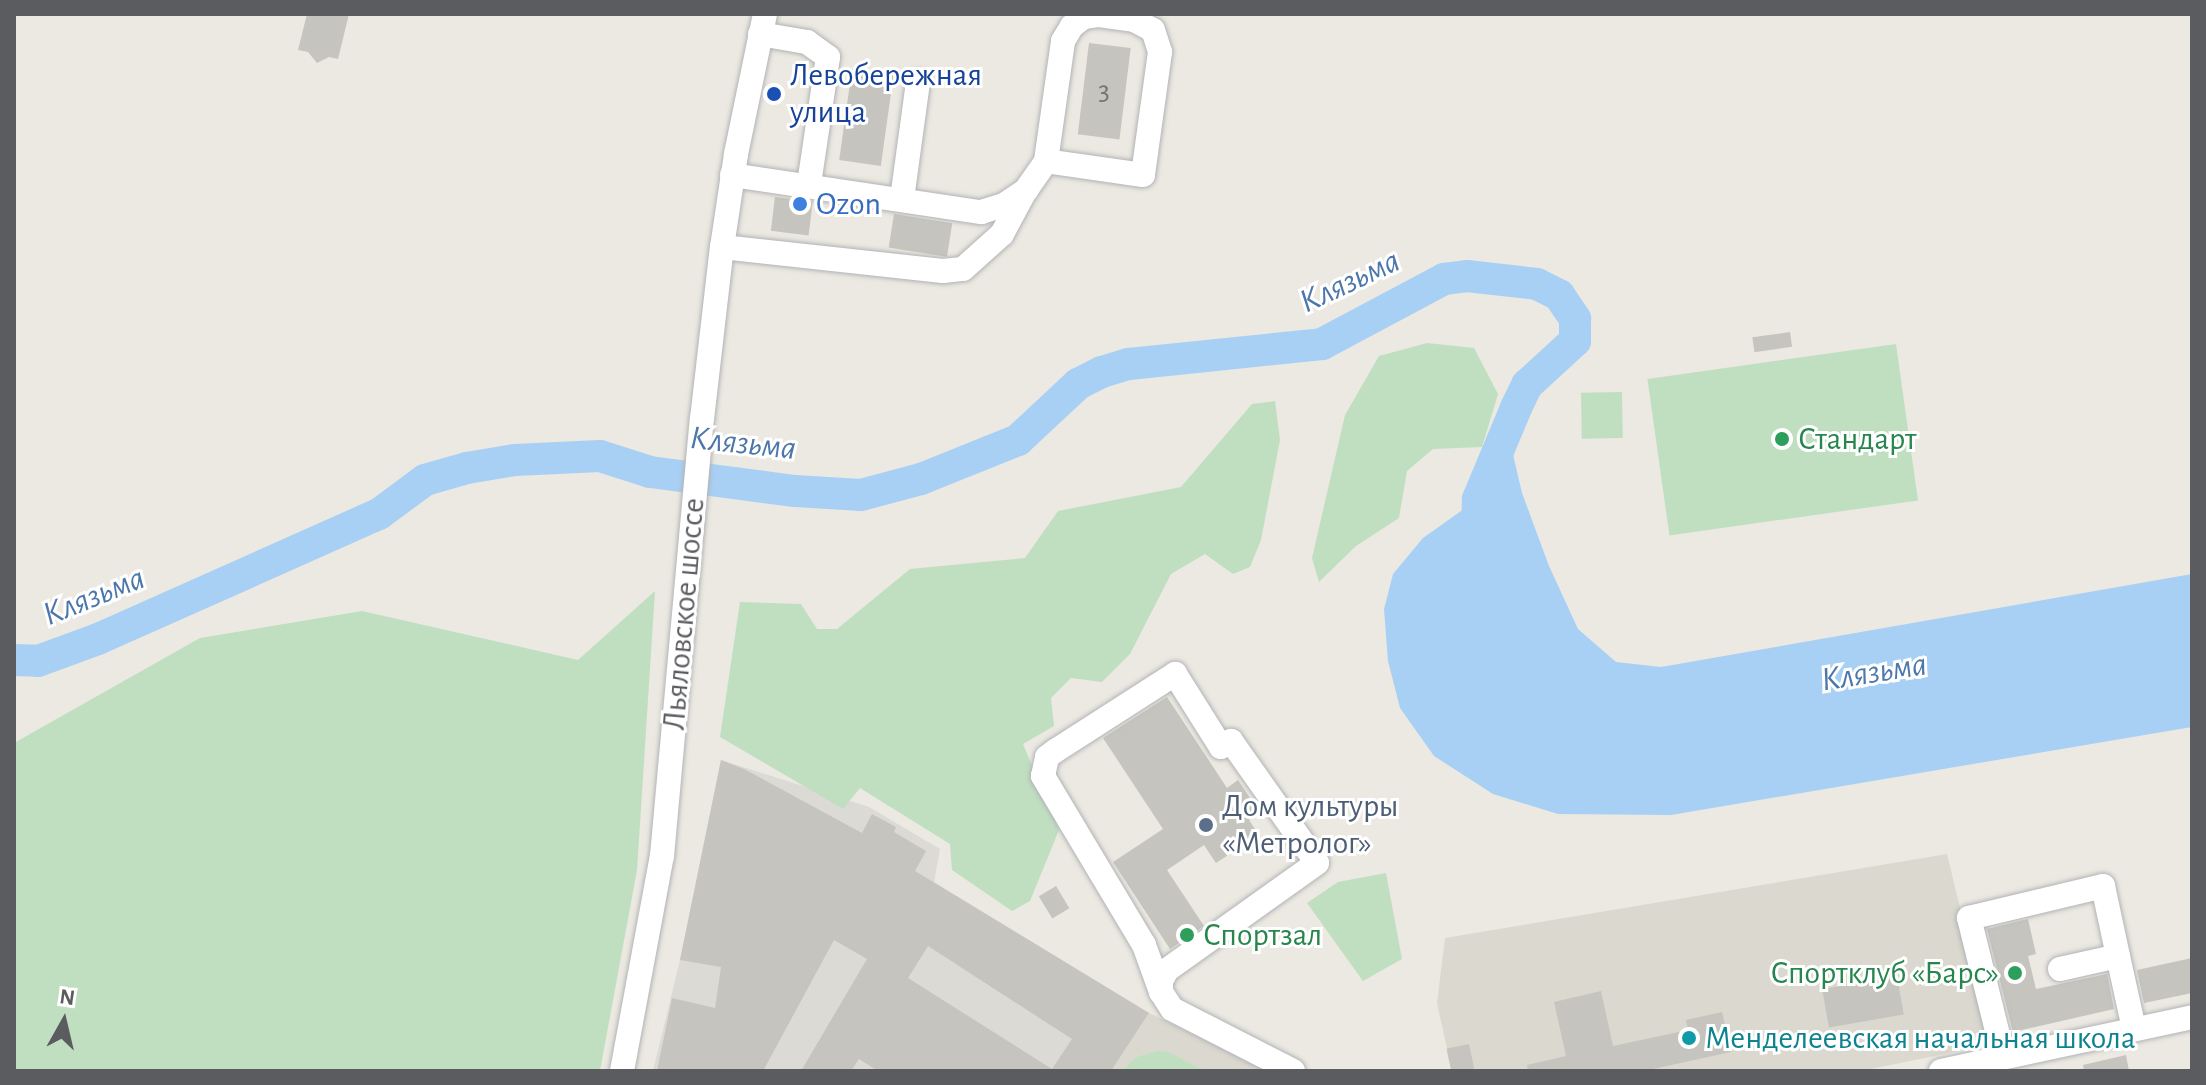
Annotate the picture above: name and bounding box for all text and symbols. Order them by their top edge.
place label: Левобережная улица [790,57,982,132]
house number: 3 [1098,74,1110,108]
marker: Левобережная улица [765,85,783,103]
place label: Ozon [816,185,881,223]
marker: Ozon [791,195,809,213]
water label: Клязьма [1293,241,1407,323]
water label: Клязьма [688,418,798,470]
place label: Стандарт [1798,420,1917,458]
marker: Стандарт [1773,430,1791,448]
street label: Льяловское шоссе [655,496,713,732]
water label: Клязьма [37,558,151,636]
water label: Клязьма [1818,645,1930,701]
place label: Дом культуры «Метролог» [1222,788,1399,863]
marker: Дом культуры «Метролог» [1197,816,1215,834]
place label: Спортзал [1203,916,1322,954]
marker: Спортзал [1178,926,1196,944]
place label: Спортклуб «Барс» [1771,954,1999,992]
marker: Спортклуб «Барс» [2006,964,2024,982]
north arrow [24,981,104,1061]
text: N [58,985,76,1009]
place label: Менделеевская начальная школа [1705,1019,2136,1057]
marker: Менделеевская начальная школа [1680,1029,1698,1047]

